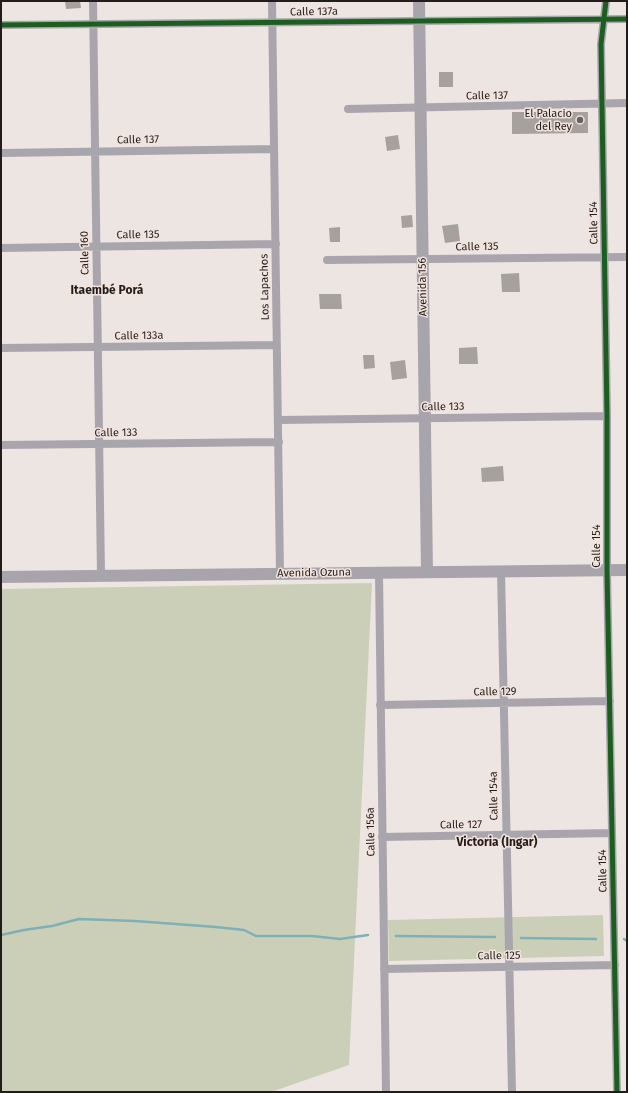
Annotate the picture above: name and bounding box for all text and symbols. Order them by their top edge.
street label: Calle 137a [290,5,338,19]
street label: Calle 137 [466,89,508,103]
place label: El Palacio del Rey [524,107,572,133]
marker: El Palacio del Rey [575,115,585,125]
street label: Calle 137 [117,133,159,147]
street label: Calle 154 [587,201,601,245]
street label: Calle 135 [116,228,160,242]
street label: Calle 160 [78,231,92,275]
street label: Calle 135 [455,240,499,254]
street label: Los Lapachos [258,254,272,320]
street label: Avenida 156 [416,257,430,317]
district label: Itaembé Porá [71,284,143,298]
street label: Calle 133a [114,329,164,343]
street label: Calle 133 [421,400,465,414]
street label: Calle 133 [94,426,138,440]
street label: Calle 154 [590,524,604,568]
street label: Avenida Ozuna [277,566,351,580]
street label: Calle 129 [473,685,517,699]
street label: Calle 154a [487,771,501,821]
street label: Calle 156a [364,807,378,857]
street label: Calle 127 [440,818,482,832]
district label: Victoria (Ingar) [457,836,537,850]
street label: Calle 154 [596,849,610,893]
street label: Calle 125 [477,949,521,963]

